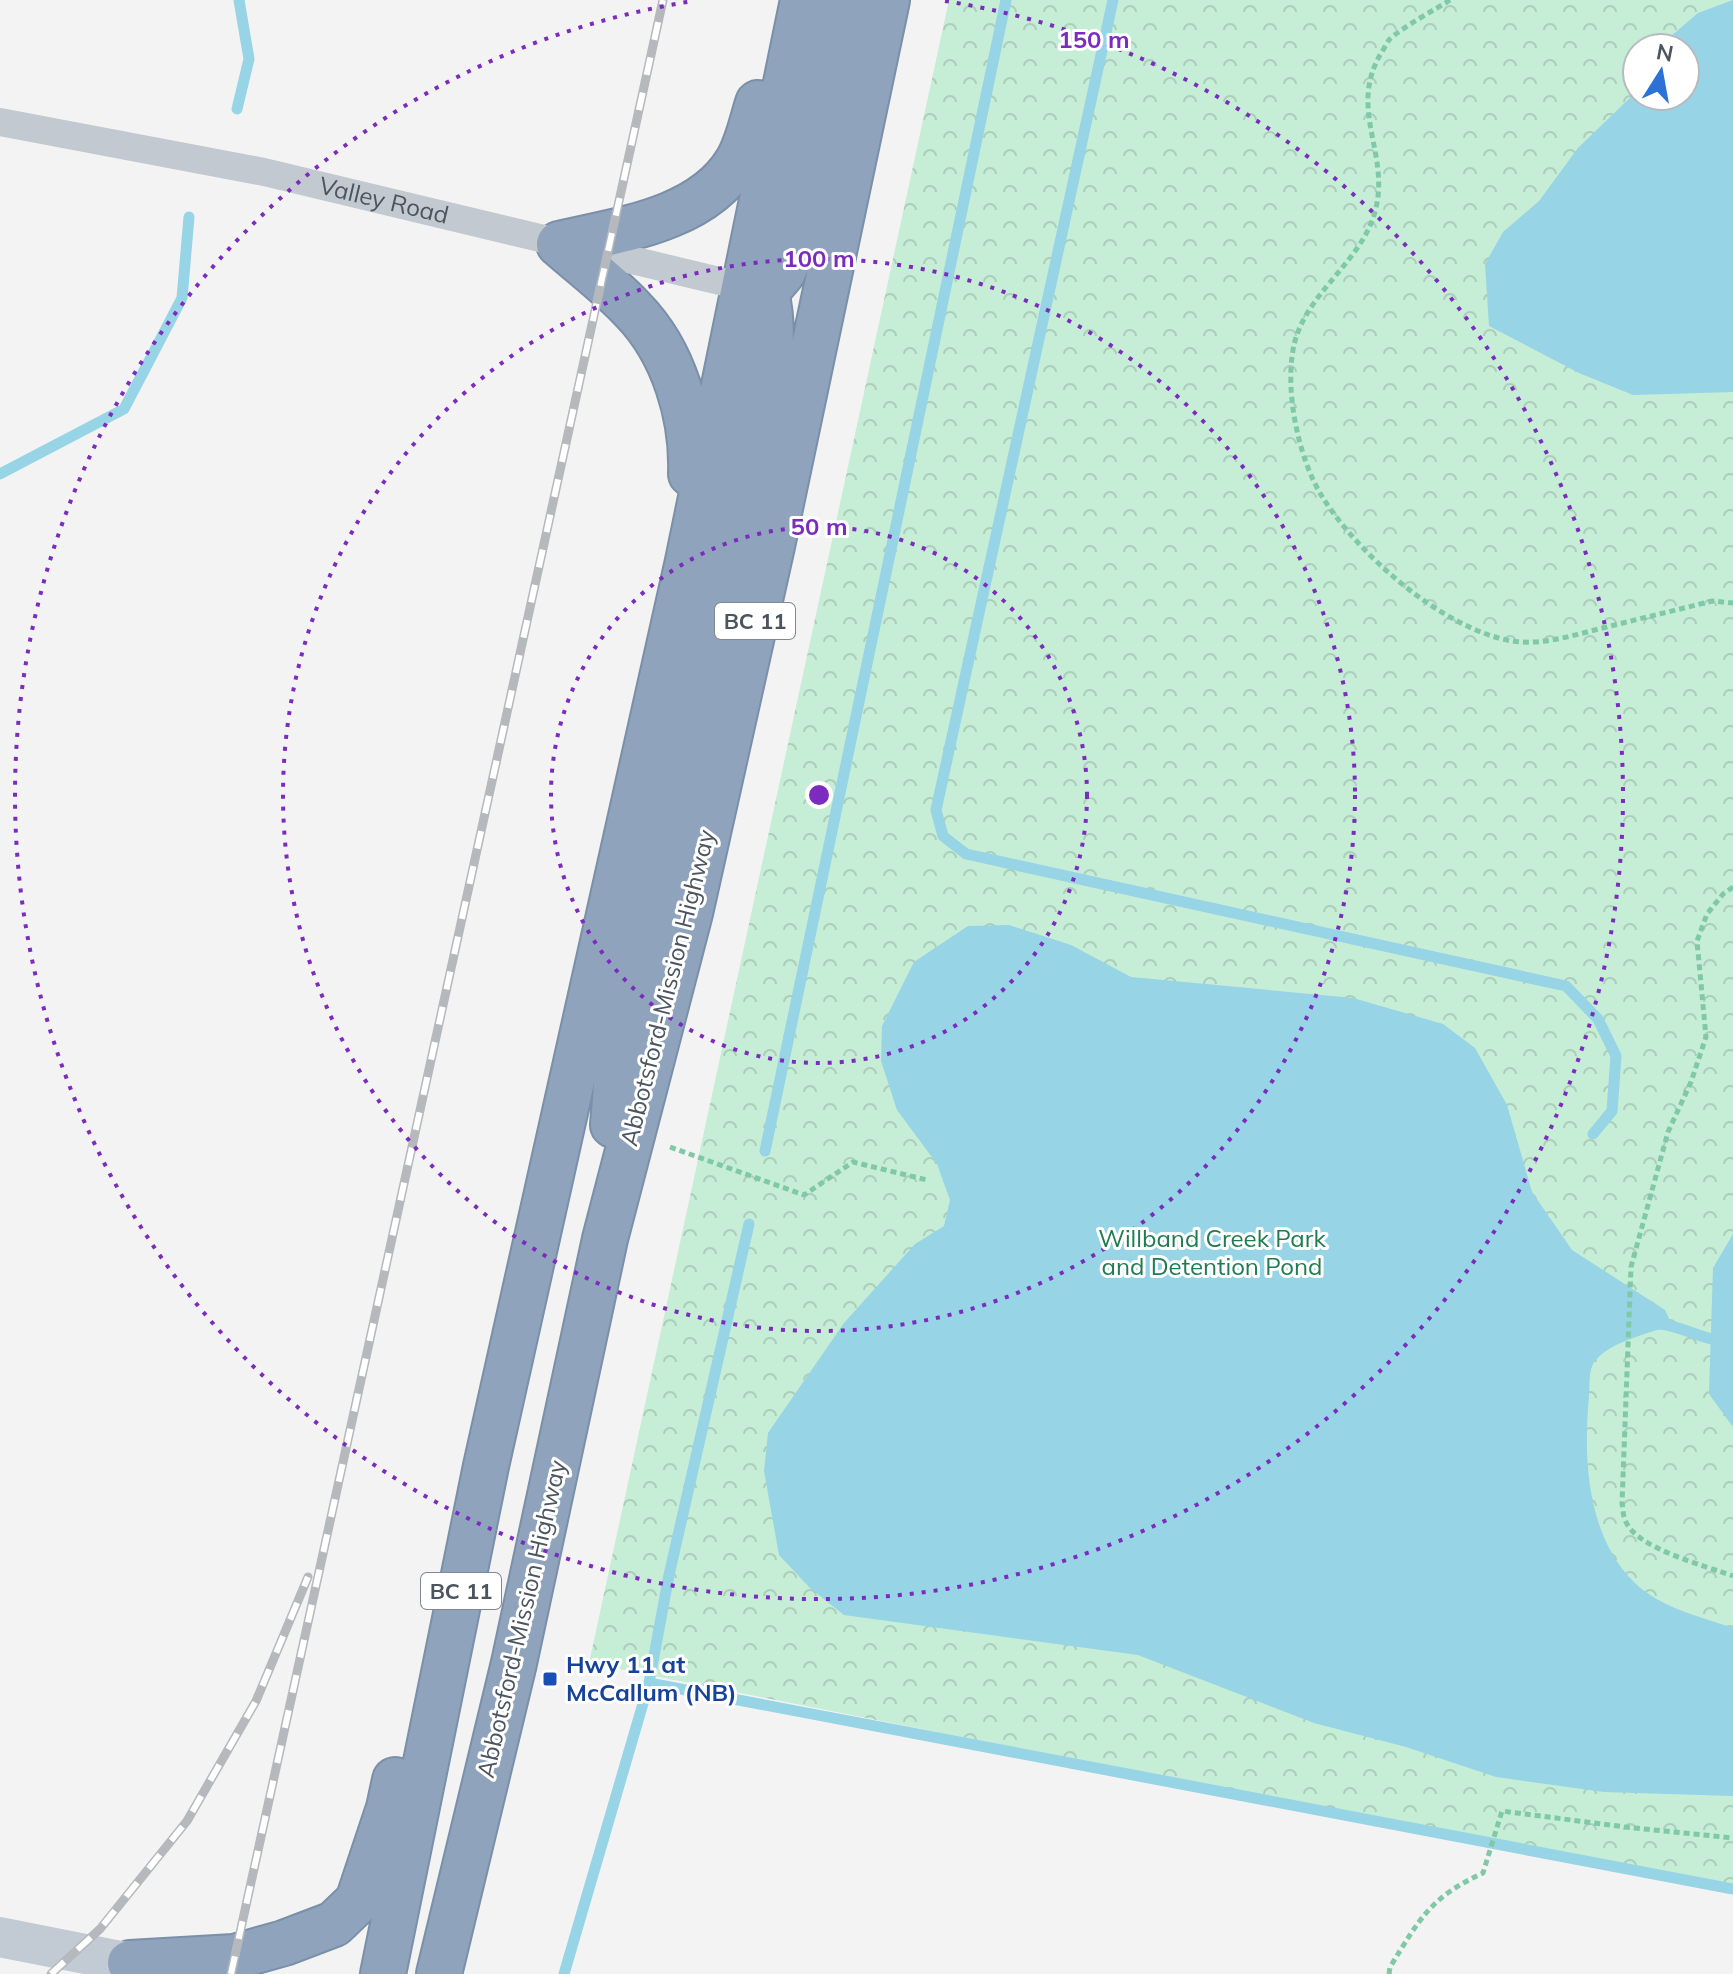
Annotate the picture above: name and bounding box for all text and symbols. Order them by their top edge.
text: 150 m [1058,24,1130,54]
north arrow [1621,32,1701,112]
text: N [1654,37,1676,68]
street label: Valley Road [316,170,452,230]
text: 100 m [783,243,855,273]
text: 50 m [791,511,847,541]
road number: BC 11 [715,603,795,639]
centre of rings [805,781,833,809]
street label: Abbotsford-Mission Highway [613,826,721,1149]
park label: Willband Creek Park and Detention Pond [1098,1223,1326,1281]
street label: Abbotsford-Mission Highway [470,1457,572,1781]
road number: BC 11 [421,1573,501,1609]
place label: Hwy 11 at McCallum (NB) [566,1649,737,1707]
marker: Hwy 11 at McCallum (NB) [541,1670,559,1688]

